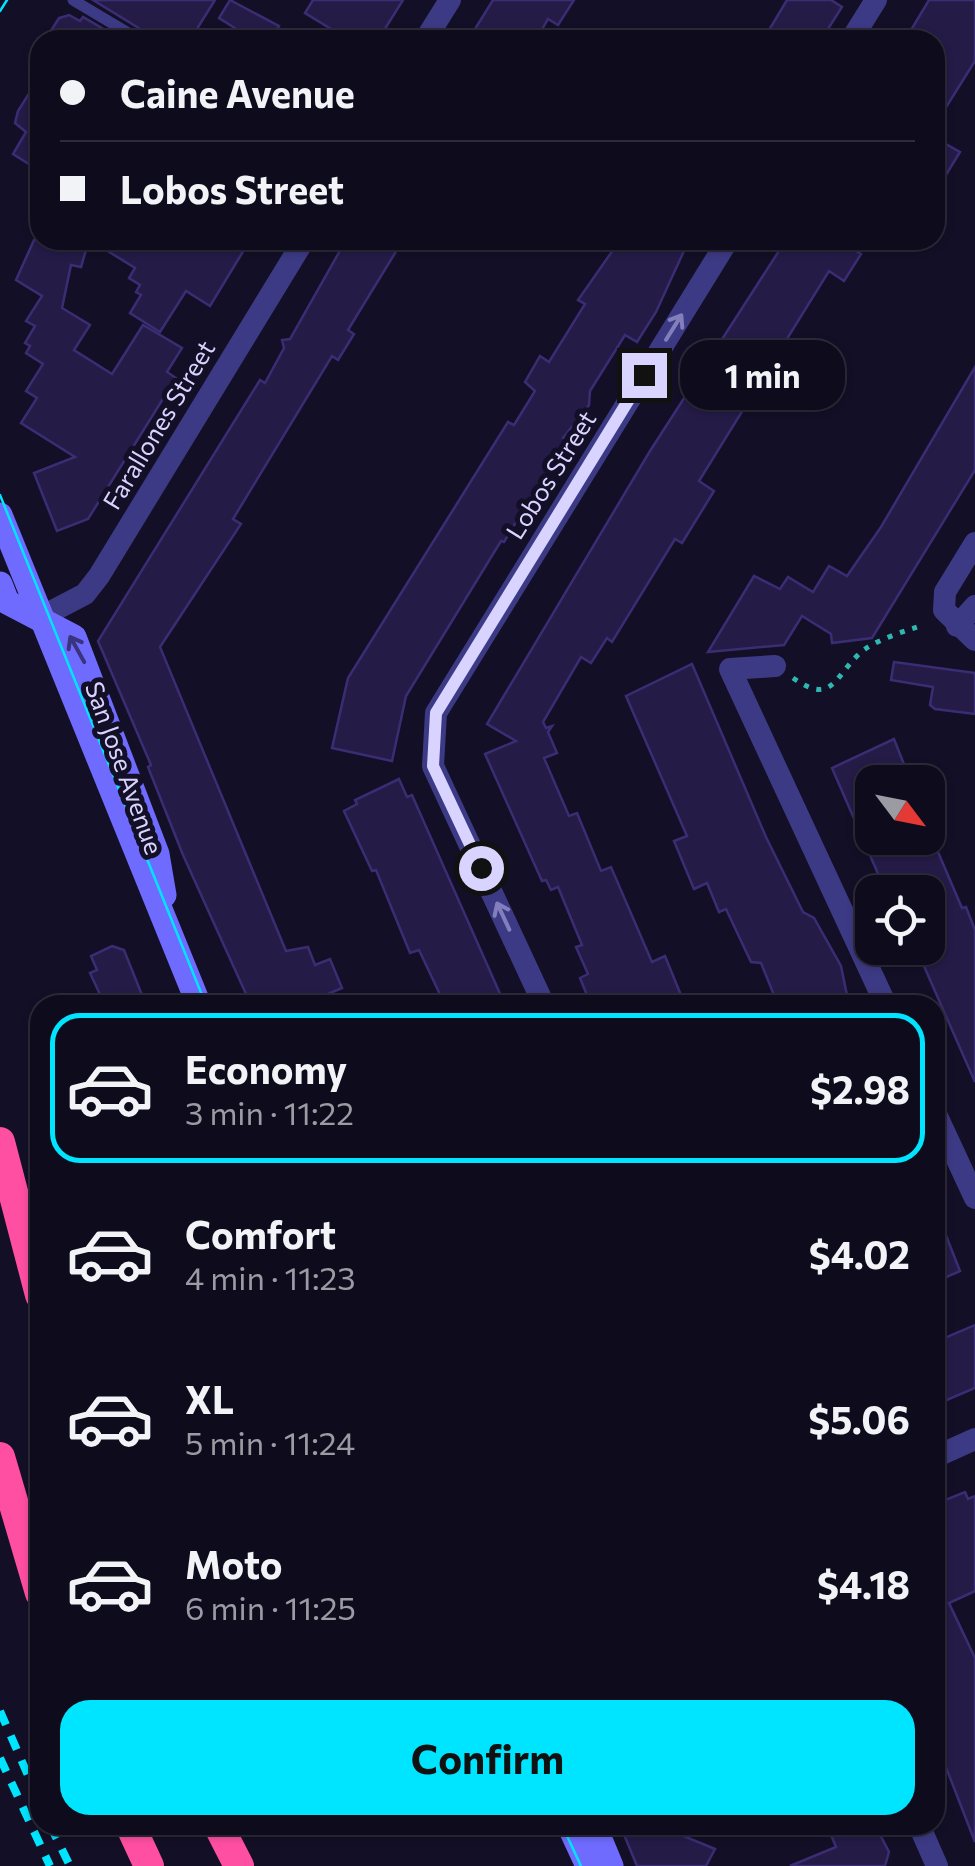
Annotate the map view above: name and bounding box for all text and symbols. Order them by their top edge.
text: Caine Avenue [120,69,355,116]
text: Lobos Street [120,165,344,212]
one-way arrow [664,313,684,342]
street label: Farallones Street [96,335,220,514]
callout: 1 min [679,340,844,410]
route end [622,353,667,398]
text: 1 min [725,355,800,395]
street label: Lobos Street [499,405,601,544]
one-way arrow [67,635,86,664]
street label: San Jose Avenue [80,677,170,858]
north arrow [855,765,945,855]
map controls [855,765,945,965]
route start [459,846,504,891]
button: locate [855,875,945,965]
one-way arrow [493,902,511,932]
icon: car [65,1043,155,1133]
text: Economy [185,1045,347,1092]
text: $2.98 [810,1065,910,1112]
text: 3 min · 11:22 [185,1092,354,1132]
icon: car [65,1208,155,1298]
text: Comfort [185,1210,336,1257]
text: $4.02 [809,1230,910,1277]
text: 4 min · 11:23 [185,1257,356,1297]
icon: car [65,1373,155,1463]
text: XL [185,1375,234,1422]
text: $5.06 [808,1395,910,1442]
text: 5 min · 11:24 [185,1422,355,1462]
icon: car [65,1538,155,1628]
text: Moto [185,1540,283,1587]
text: $4.18 [817,1560,910,1607]
text: 6 min · 11:25 [185,1587,356,1627]
button: Confirm [60,1700,915,1815]

